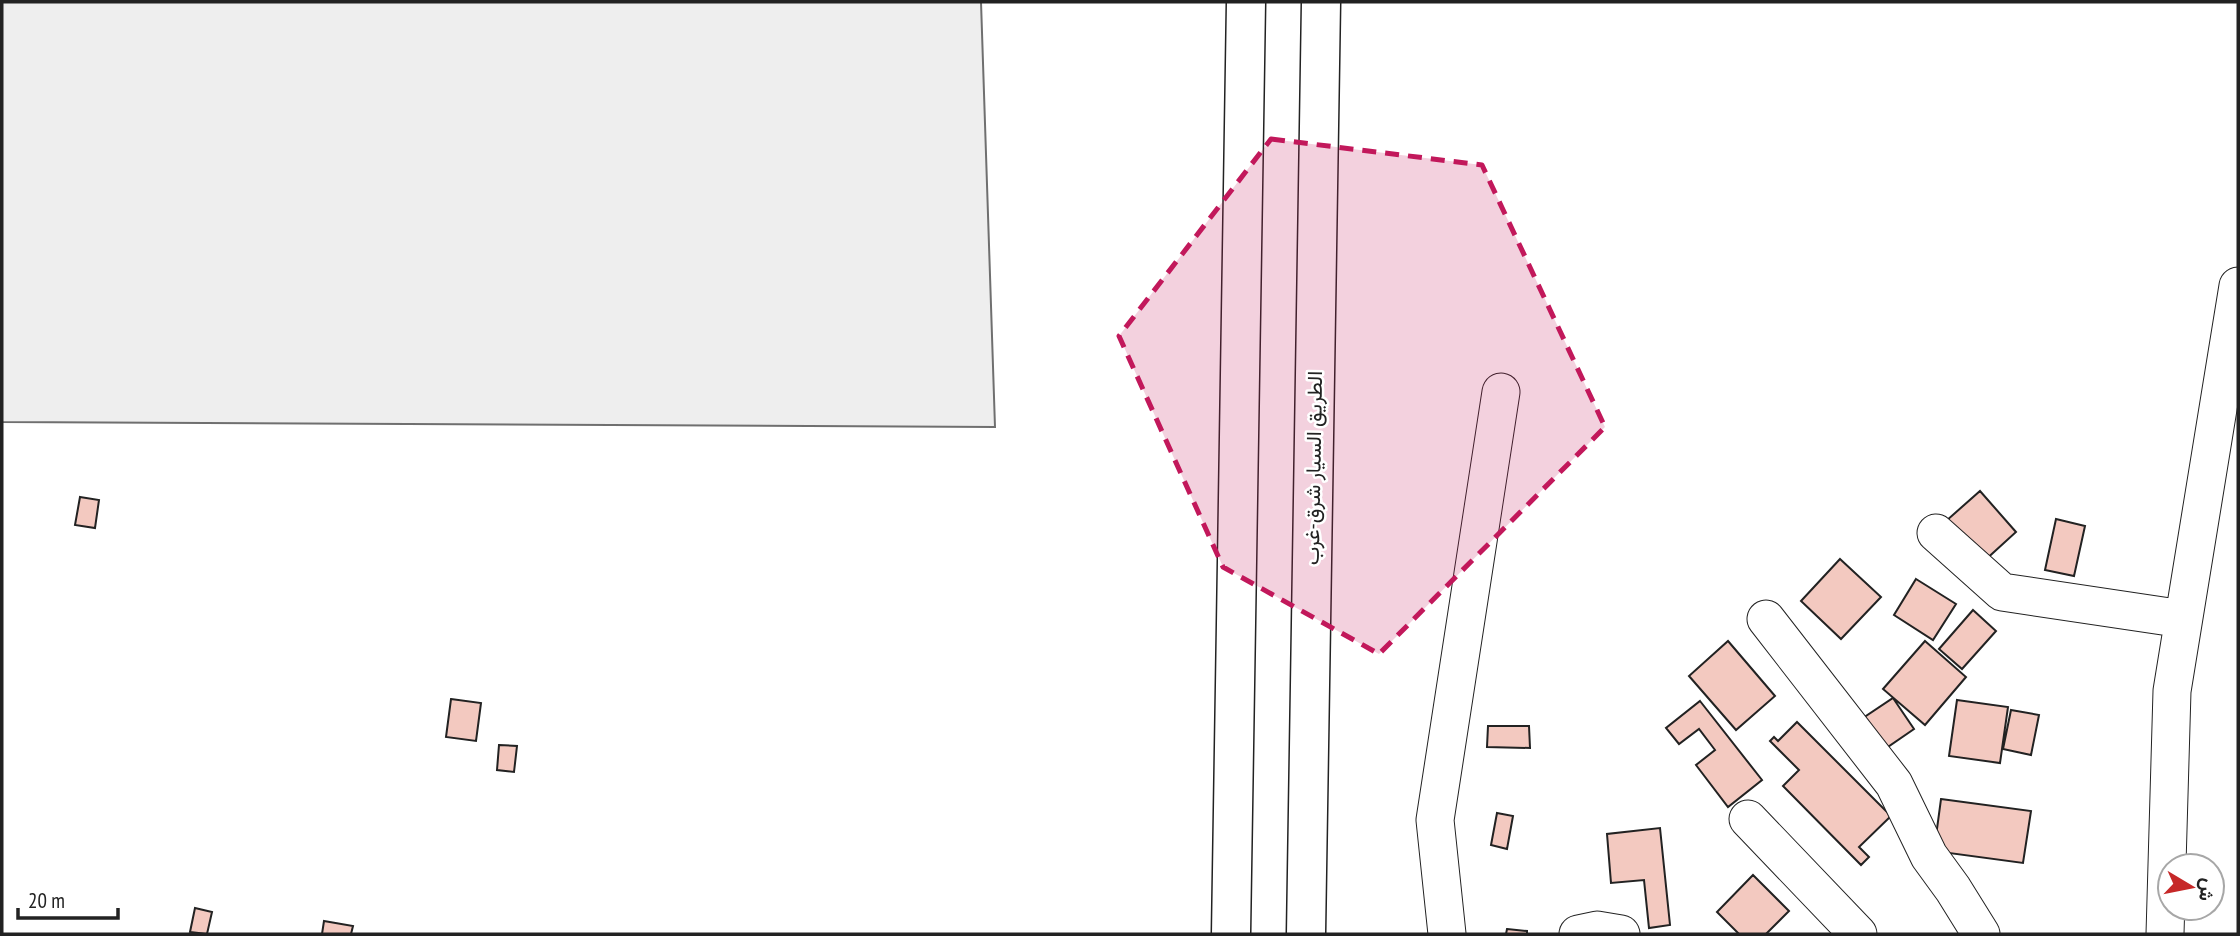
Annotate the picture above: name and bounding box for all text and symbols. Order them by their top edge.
street label: الطريق السيار شرق-غرب [1298,371,1328,565]
north arrow [2156,852,2226,922]
scale bar [18,876,117,920]
text: ش [2194,877,2222,903]
text: 20 m [28,887,65,914]

